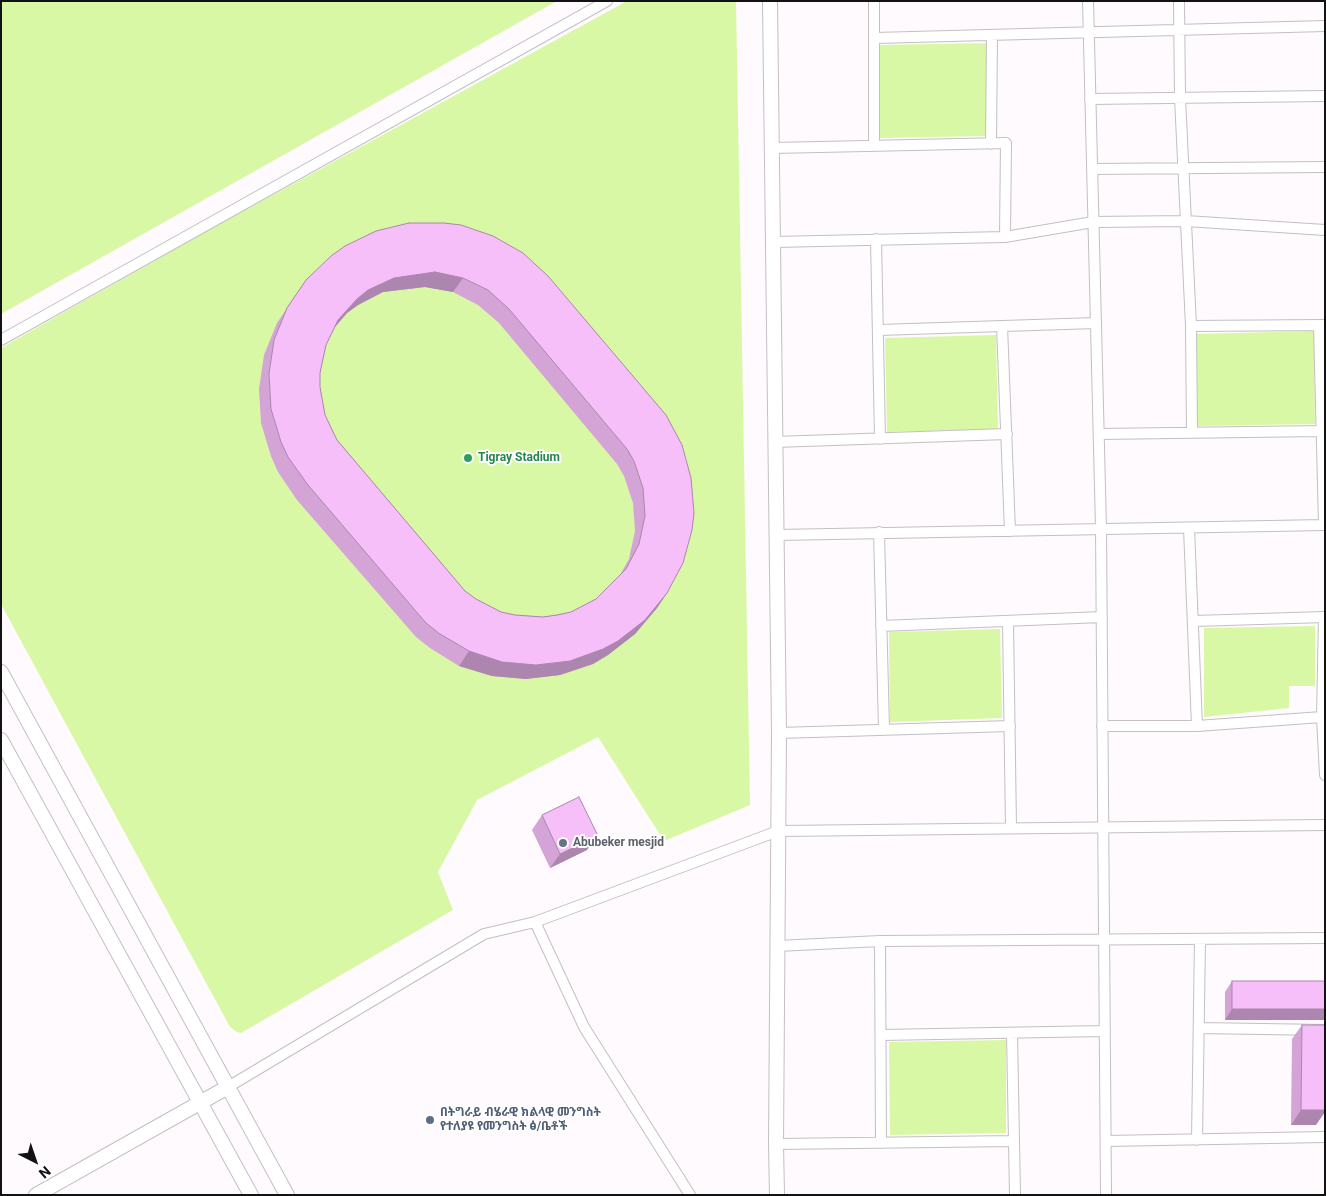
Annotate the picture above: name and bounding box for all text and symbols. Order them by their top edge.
place label: Tigray Stadium [478,451,560,465]
marker: Tigray Stadium [462,452,474,464]
place label: Abubeker mesjid [573,836,664,850]
marker: Abubeker mesjid [557,837,569,849]
place label: በትግራይ ብሄራዊ ክልላዊ መንግስት የተለያዩ የመንግስት ፅ/ቤቶች [440,1106,601,1134]
marker: በትግራይ ብሄራዊ ክልላዊ መንግስት የተለያዩ የመንግስት ፅ/ቤቶች [424,1114,436,1126]
north arrow [10,1136,60,1186]
text: N [36,1163,54,1182]

